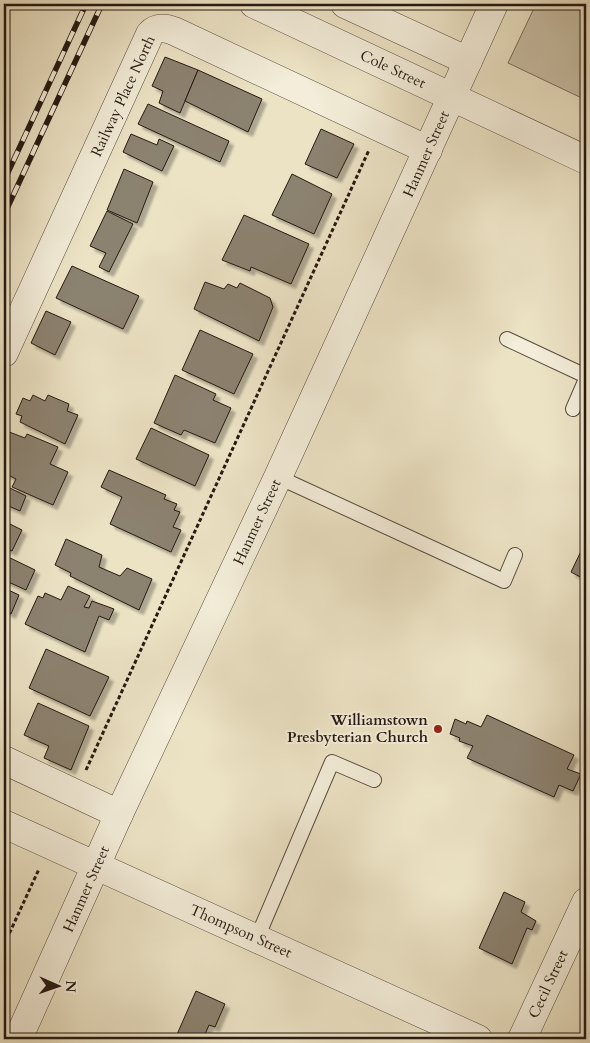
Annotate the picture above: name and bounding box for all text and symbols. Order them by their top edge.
street label: Railway Place North [86,31,160,160]
street label: Cole Street [357,45,429,93]
street label: Hanmer Street [398,107,454,200]
street label: Hanmer Street [228,476,286,568]
place label: Williamstown Presbyterian Church [287,710,429,747]
marker: Williamstown Presbyterian Church [432,723,444,735]
street label: Hanmer Street [58,842,114,935]
street label: Thompson Street [187,900,295,963]
street label: Cecil Street [523,946,573,1021]
north arrow [32,960,82,1010]
text: N [61,980,80,993]

